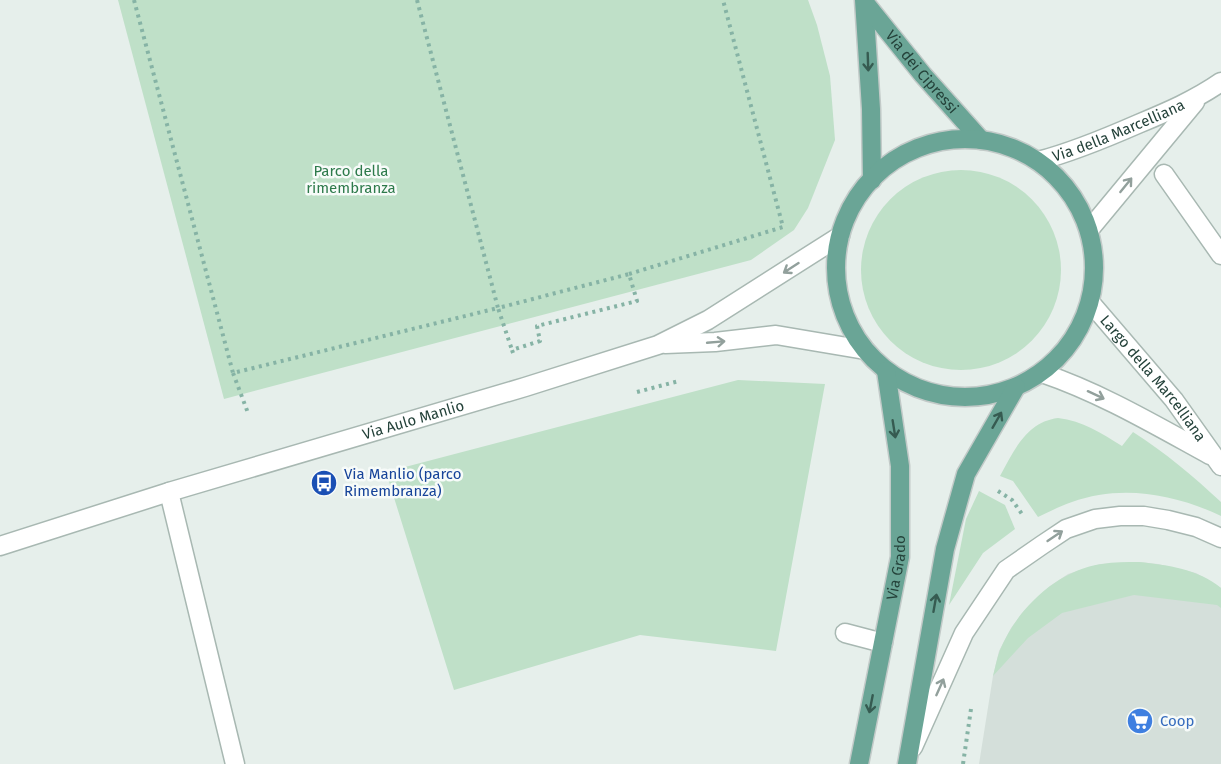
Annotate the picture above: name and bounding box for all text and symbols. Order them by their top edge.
street label: Via dei Cipressi [882,27,962,117]
one-way arrow [862,52,873,72]
street label: Via della Marcelliana [1050,96,1188,165]
park label: Parco della rimembranza [306,162,396,197]
one-way arrow [1120,177,1133,193]
one-way arrow [783,262,800,274]
street label: Largo della Marcelliana [1096,311,1210,445]
one-way arrow [706,336,726,347]
one-way arrow [1086,389,1104,401]
street label: Via Aulo Manlio [360,396,466,443]
one-way arrow [991,412,1003,429]
one-way arrow [889,418,900,438]
place label: Via Manlio (parco Rimembranza) [344,465,461,500]
bus stop icon: Via Manlio (parco Rimembranza) [309,468,339,498]
one-way arrow [1047,530,1063,542]
street label: Via Grado [883,535,910,602]
one-way arrow [930,594,941,613]
one-way arrow [935,678,946,697]
one-way arrow [865,694,876,714]
supermarket icon: Coop [1125,706,1155,736]
place label: Coop [1160,712,1195,730]

